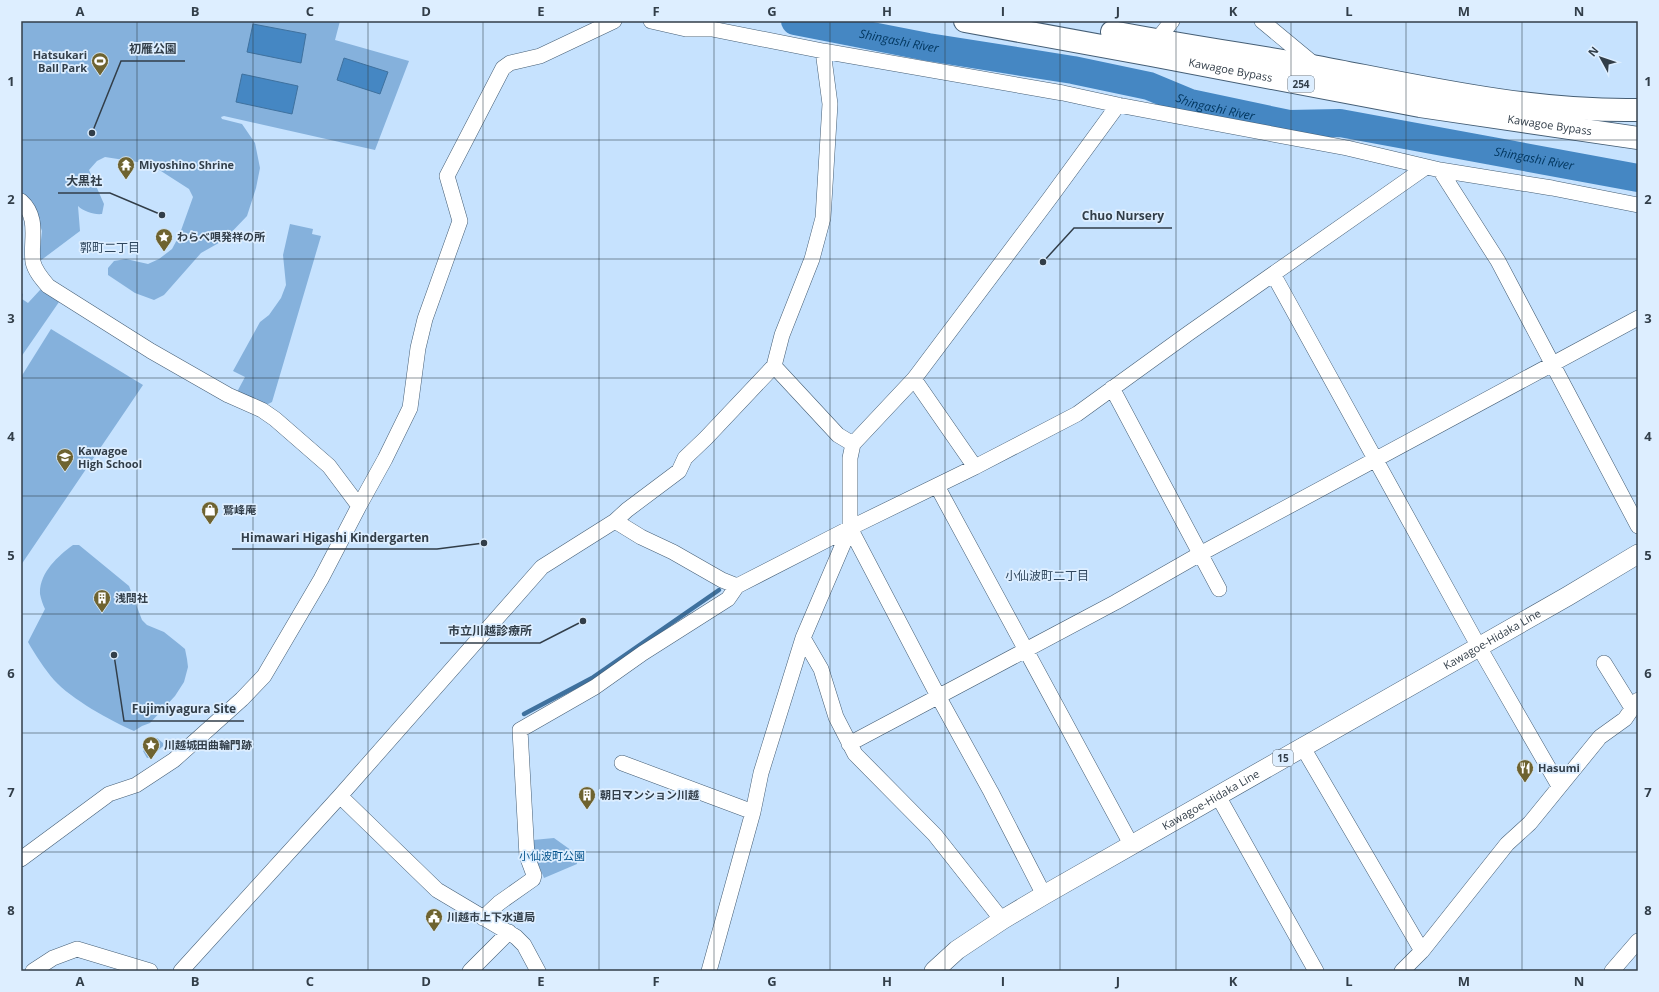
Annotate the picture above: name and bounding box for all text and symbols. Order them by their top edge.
text: A [76,2,85,20]
text: B [191,2,200,20]
text: C [306,2,314,20]
text: D [421,2,431,20]
text: E [537,2,545,20]
text: F [652,2,660,20]
text: G [767,2,777,20]
text: H [882,2,892,20]
text: I [1001,2,1005,20]
text: J [1115,2,1120,20]
text: K [1229,2,1238,20]
text: L [1345,2,1353,20]
text: M [1458,2,1470,20]
text: N [1574,2,1584,20]
water label: Shingashi River [858,25,941,57]
callout: 初雁公園 [121,37,185,61]
north arrow [1581,38,1621,78]
text: 初雁公園 [129,40,177,57]
text: N [1584,43,1602,60]
place label: Hatsukari Ball Park [33,47,87,75]
sports icon: Hatsukari Ball Park [90,51,110,76]
street label: Kawagoe Bypass [1187,54,1274,85]
text: 1 [7,72,15,90]
text: 1 [1644,72,1652,90]
road number: 254 [1288,76,1314,92]
water label: Shingashi River [1173,89,1257,125]
street label: Kawagoe Bypass [1507,111,1593,138]
water label: Shingashi River [1493,143,1577,174]
temple icon: Miyoshino Shrine [116,155,136,180]
place label: Miyoshino Shrine [139,157,235,172]
callout: 大黒社 [58,169,110,193]
text: 大黒社 [66,172,102,189]
text: 2 [7,190,15,208]
text: 2 [1644,190,1652,208]
callout: Chuo Nursery [1074,204,1172,228]
text: Chuo Nursery [1082,207,1164,224]
place icon: わらべ唄発祥の所 [154,227,174,252]
place label: わらべ唄発祥の所 [177,229,265,244]
district label: 郭町二丁目 [80,239,140,256]
text: 3 [7,309,15,327]
text: 3 [1644,309,1652,327]
text: 4 [7,427,15,445]
text: 4 [1644,427,1652,445]
place label: Kawagoe High School [78,443,142,471]
school or university icon: Kawagoe High School [55,447,75,472]
shop icon: 鷲峰庵 [200,500,220,525]
place label: 鷲峰庵 [223,502,257,517]
callout: Himawari Higashi Kindergarten [232,525,437,549]
text: Himawari Higashi Kindergarten [241,529,429,546]
text: 5 [7,546,15,564]
text: 5 [1644,546,1652,564]
district label: 小仙波町二丁目 [1005,567,1089,584]
building icon: 浅間社 [92,588,112,613]
place label: 浅間社 [115,590,148,605]
street label: Kawagoe-Hidaka Line [1440,605,1543,673]
callout: 市立川越診療所 [440,619,540,643]
text: 市立川越診療所 [448,622,532,639]
text: 6 [7,664,15,682]
text: 6 [1644,664,1652,682]
callout: Fujimiyagura Site [124,697,244,721]
text: Fujimiyagura Site [132,700,236,717]
place icon: 川越城田曲輪門跡 [141,735,161,760]
place label: 川越城田曲輪門跡 [164,737,252,752]
road number: 15 [1273,750,1293,766]
restaurant icon: Hasumi [1515,758,1535,783]
place label: Hasumi [1538,760,1580,775]
street label: Kawagoe-Hidaka Line [1159,766,1262,833]
text: 7 [7,783,15,801]
text: 7 [1644,783,1652,801]
building icon: 朝日マンション川越 [577,785,597,810]
place label: 朝日マンション川越 [600,787,699,802]
park label: 小仙波町公園 [519,848,585,863]
text: 8 [7,901,15,919]
text: 8 [1644,901,1652,919]
public building icon: 川越市上下水道局 [424,907,444,932]
place label: 川越市上下水道局 [447,909,535,924]
text: A [76,972,85,990]
text: B [191,972,200,990]
text: C [306,972,314,990]
text: D [421,972,431,990]
text: E [537,972,545,990]
text: F [652,972,660,990]
text: G [767,972,777,990]
text: H [882,972,892,990]
text: I [1001,972,1005,990]
text: J [1115,972,1120,990]
text: K [1229,972,1238,990]
text: L [1345,972,1353,990]
text: M [1458,972,1470,990]
text: N [1574,972,1584,990]

